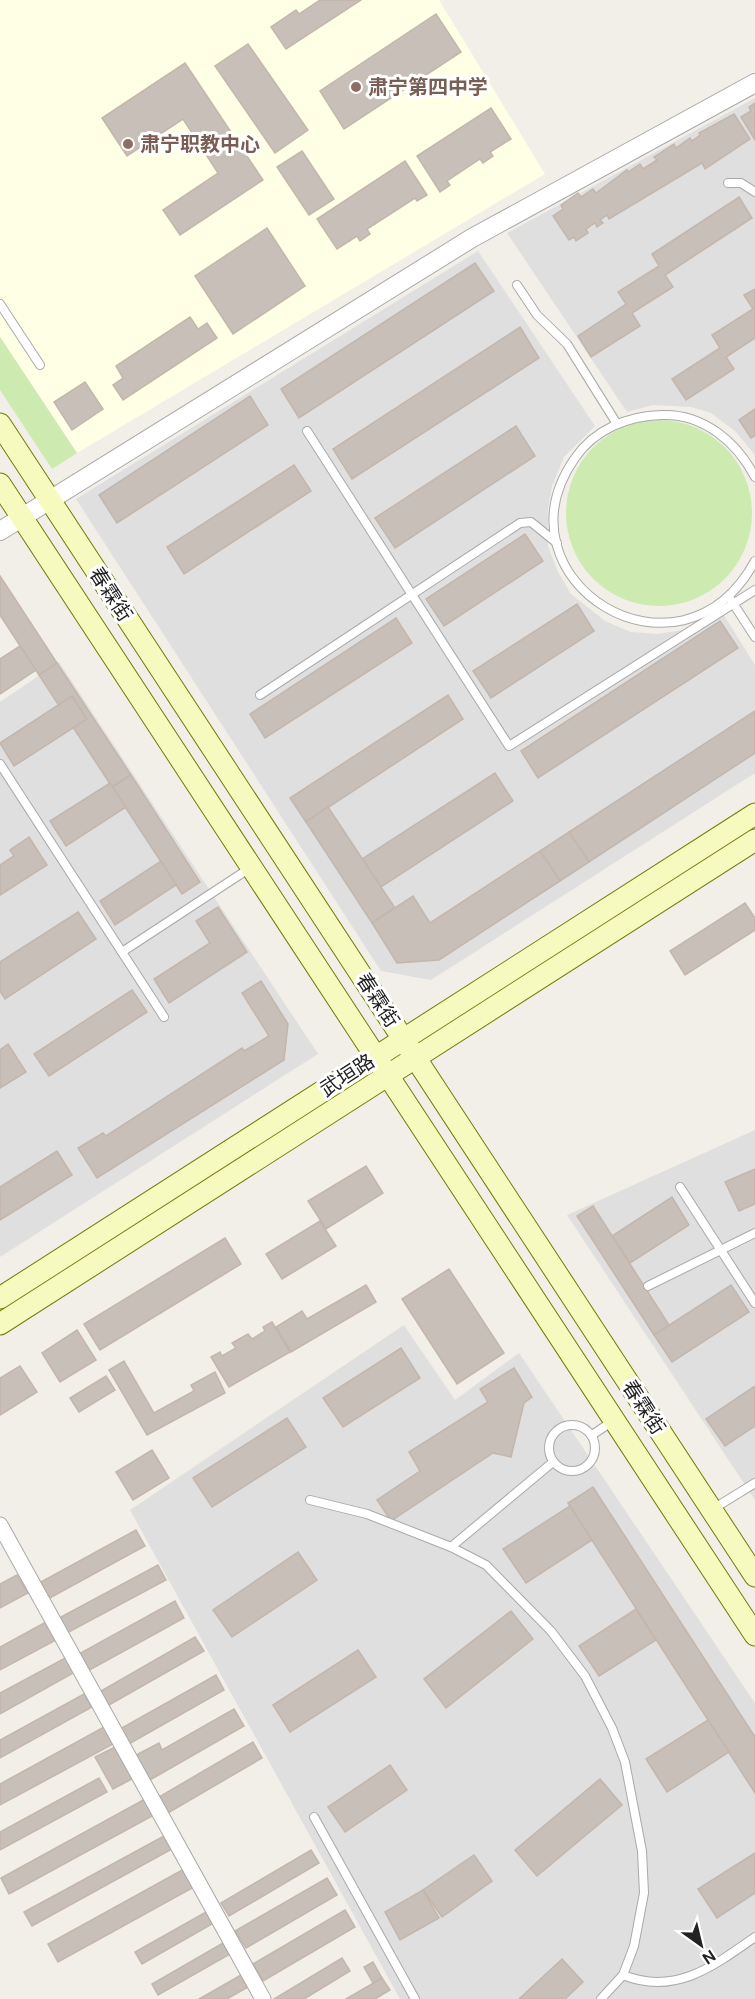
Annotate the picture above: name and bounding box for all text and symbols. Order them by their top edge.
place label: 肃宁第四中学 [368,74,488,100]
marker: 肃宁第四中学 [349,80,363,94]
place label: 肃宁职教中心 [140,131,260,157]
marker: 肃宁职教中心 [121,137,135,151]
street label: 春霖街 [84,562,138,626]
street label: 春霖街 [351,968,405,1032]
street label: 武垣路 [315,1048,379,1102]
street label: 春霖街 [617,1375,671,1439]
north arrow [671,1915,731,1975]
text: N [698,1945,720,1969]

